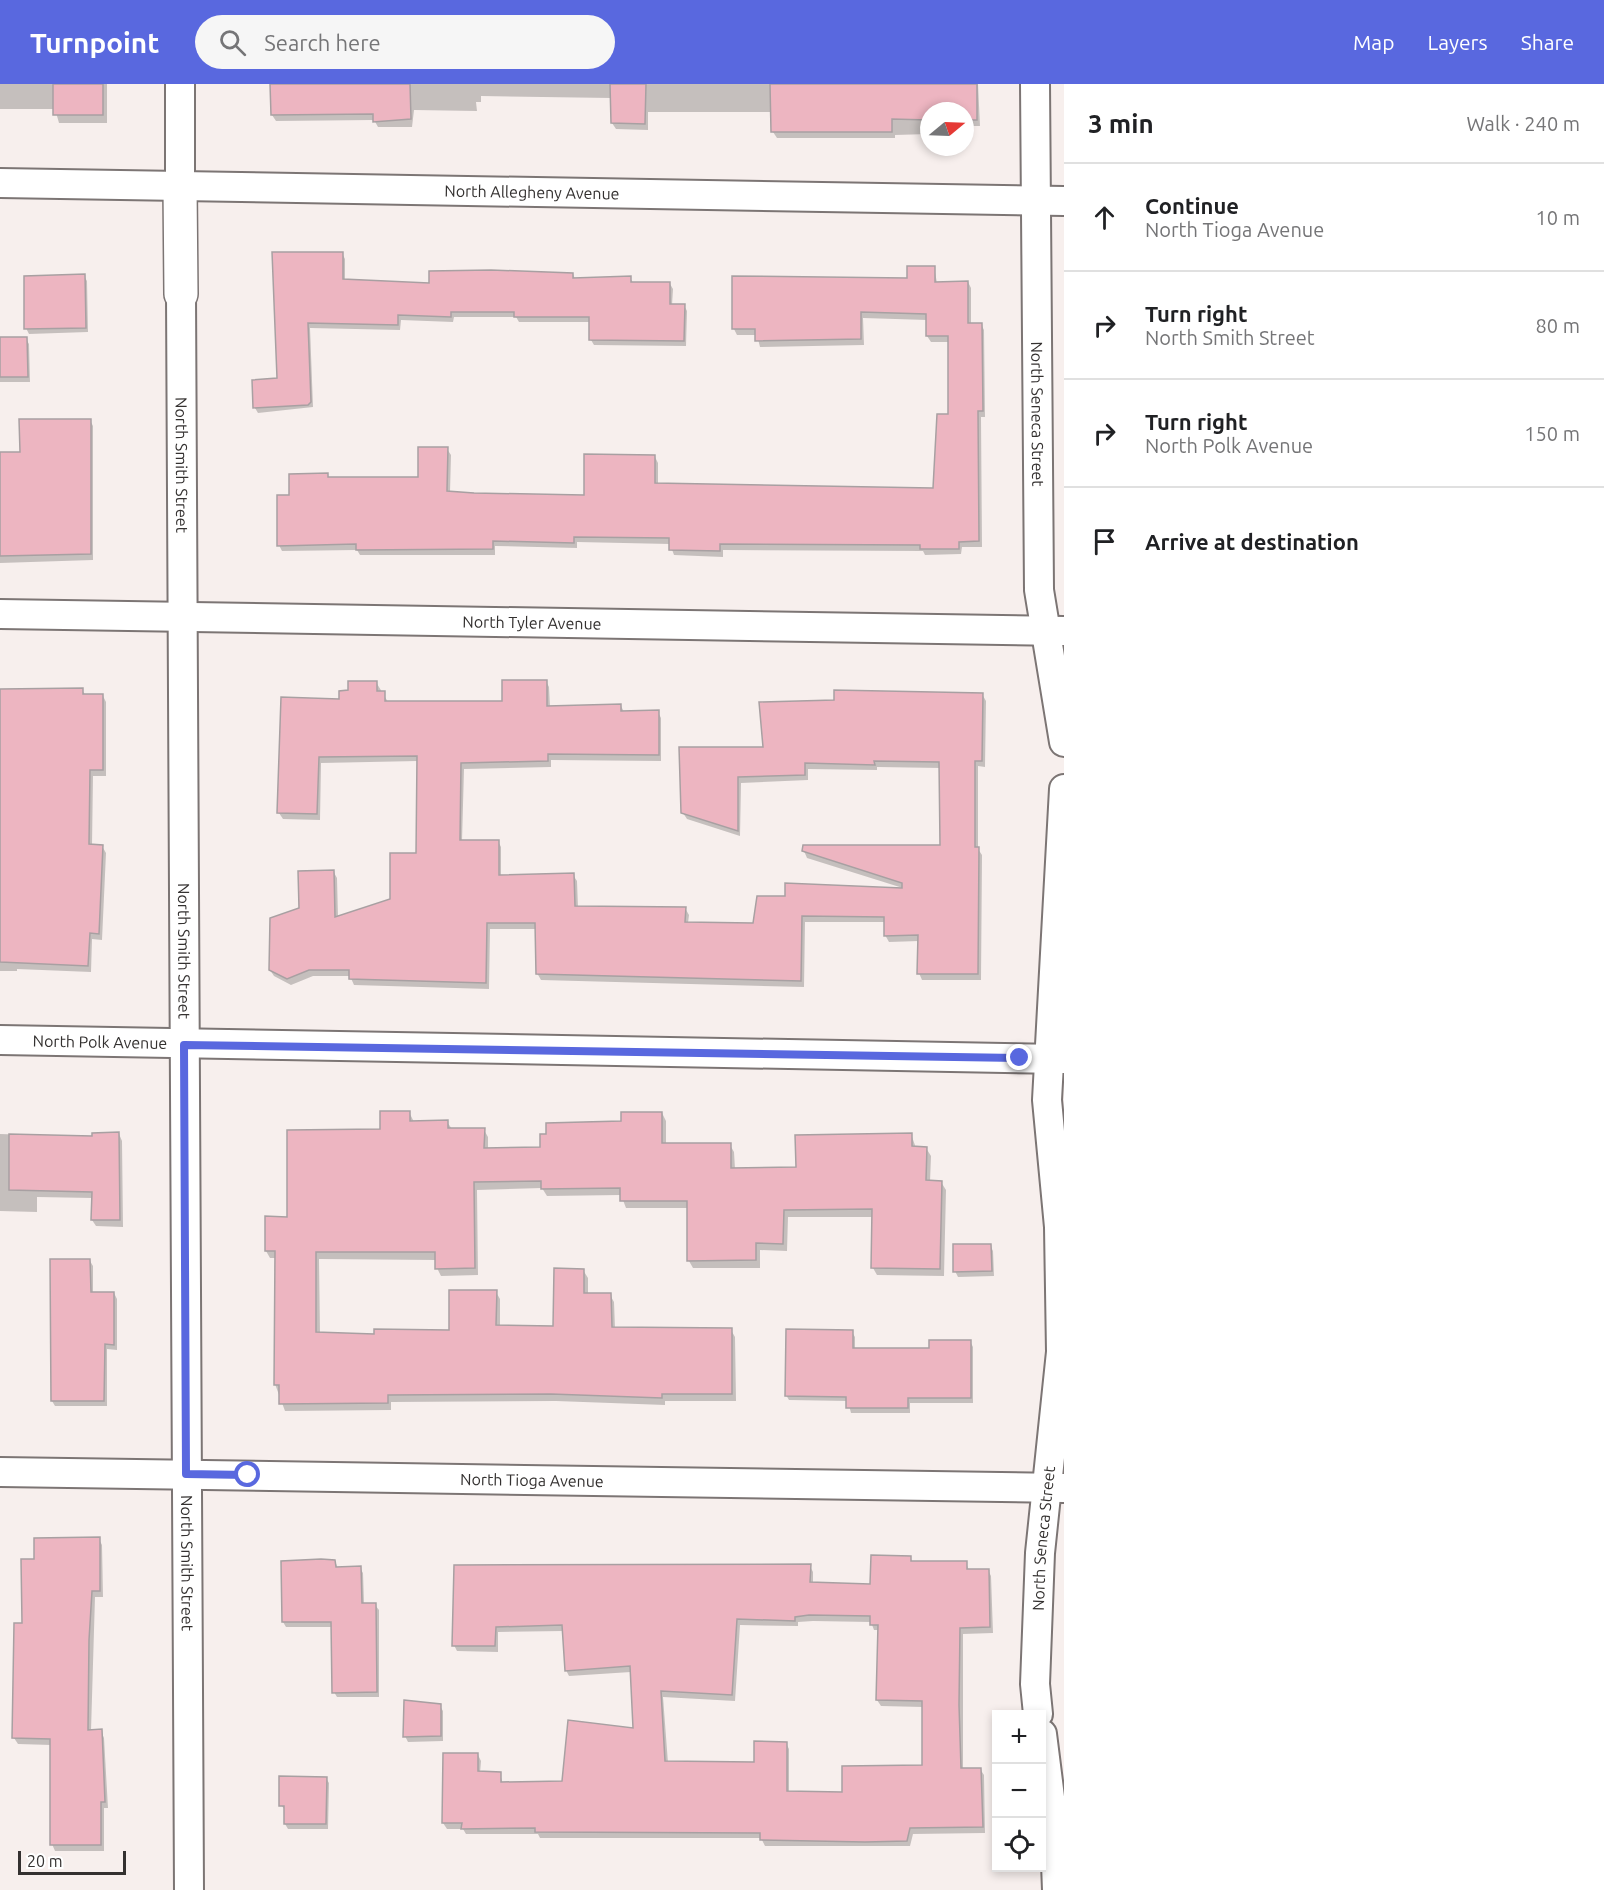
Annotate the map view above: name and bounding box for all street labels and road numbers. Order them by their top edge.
street label: North Allegheny Avenue [444,182,620,202]
street label: North Seneca Street [1028,341,1047,487]
street label: North Smith Street [173,397,191,534]
street label: North Tyler Avenue [462,612,602,633]
street label: North Smith Street [175,883,194,1020]
street label: North Polk Avenue [32,1032,167,1052]
street label: North Seneca Street [1029,1464,1058,1611]
street label: North Tioga Avenue [460,1470,604,1490]
street label: North Smith Street [178,1495,197,1632]

